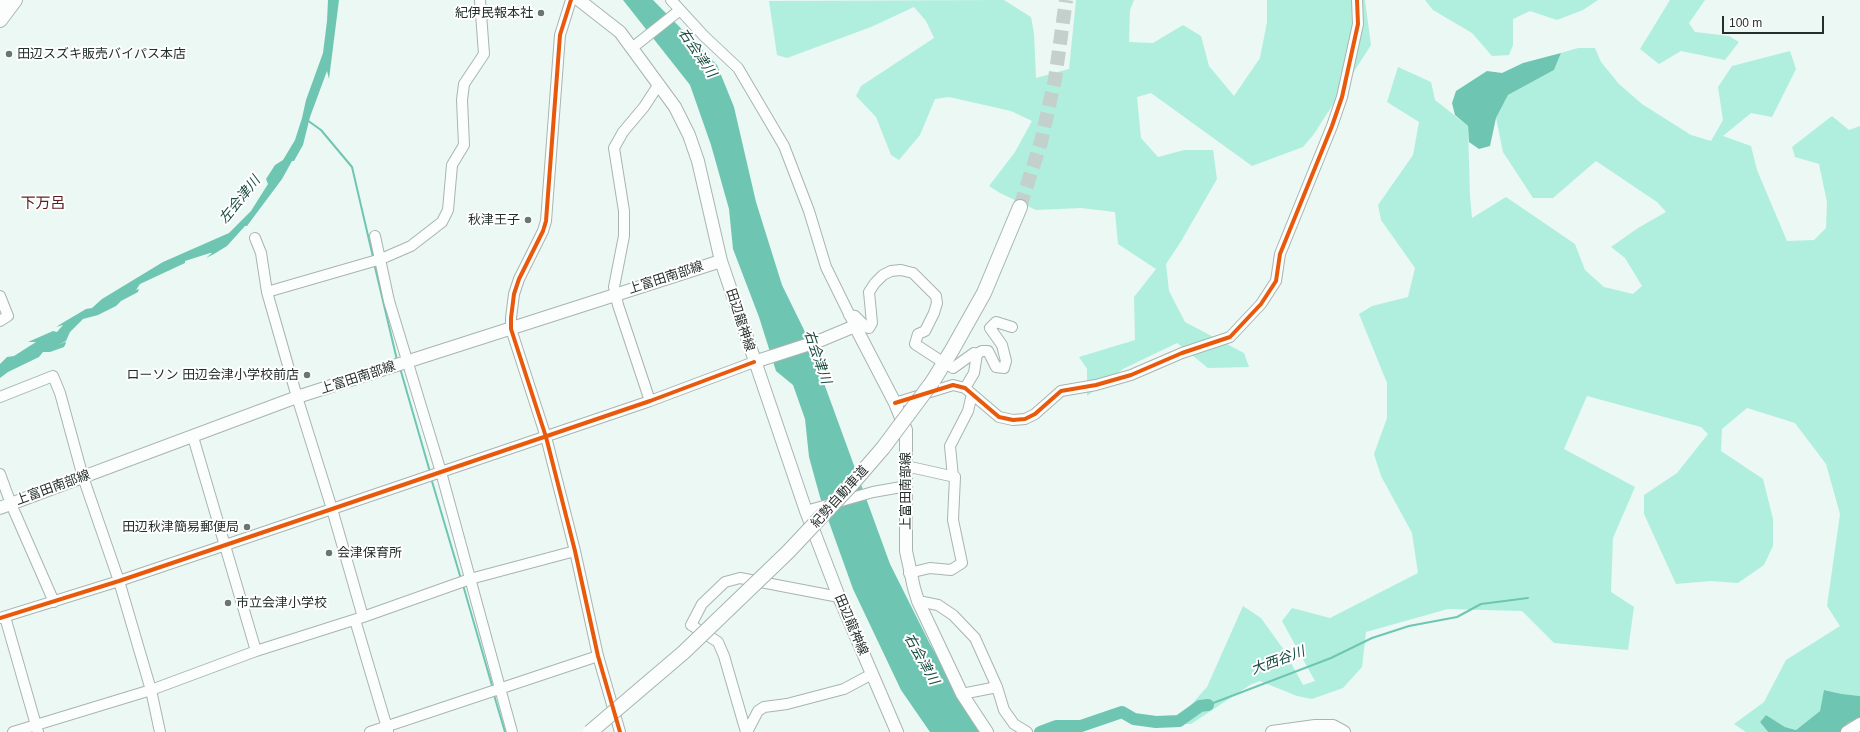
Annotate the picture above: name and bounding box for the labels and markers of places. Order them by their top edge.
place label: 紀伊民報本社 [455,5,533,21]
marker: 紀伊民報本社 [536,8,546,18]
place label: 田辺スズキ販売バイパス本店 [17,46,186,62]
marker: 田辺スズキ販売バイパス本店 [4,49,14,59]
place label: 秋津王子 [468,212,520,228]
marker: 秋津王子 [523,215,533,225]
place label: ローソン 田辺会津小学校前店 [126,367,299,383]
marker: ローソン 田辺会津小学校前店 [302,370,312,380]
place label: 田辺秋津簡易郵便局 [122,519,239,535]
marker: 田辺秋津簡易郵便局 [242,522,252,532]
place label: 会津保育所 [337,545,402,561]
marker: 会津保育所 [324,548,334,558]
place label: 市立会津小学校 [236,595,327,611]
marker: 市立会津小学校 [223,598,233,608]

